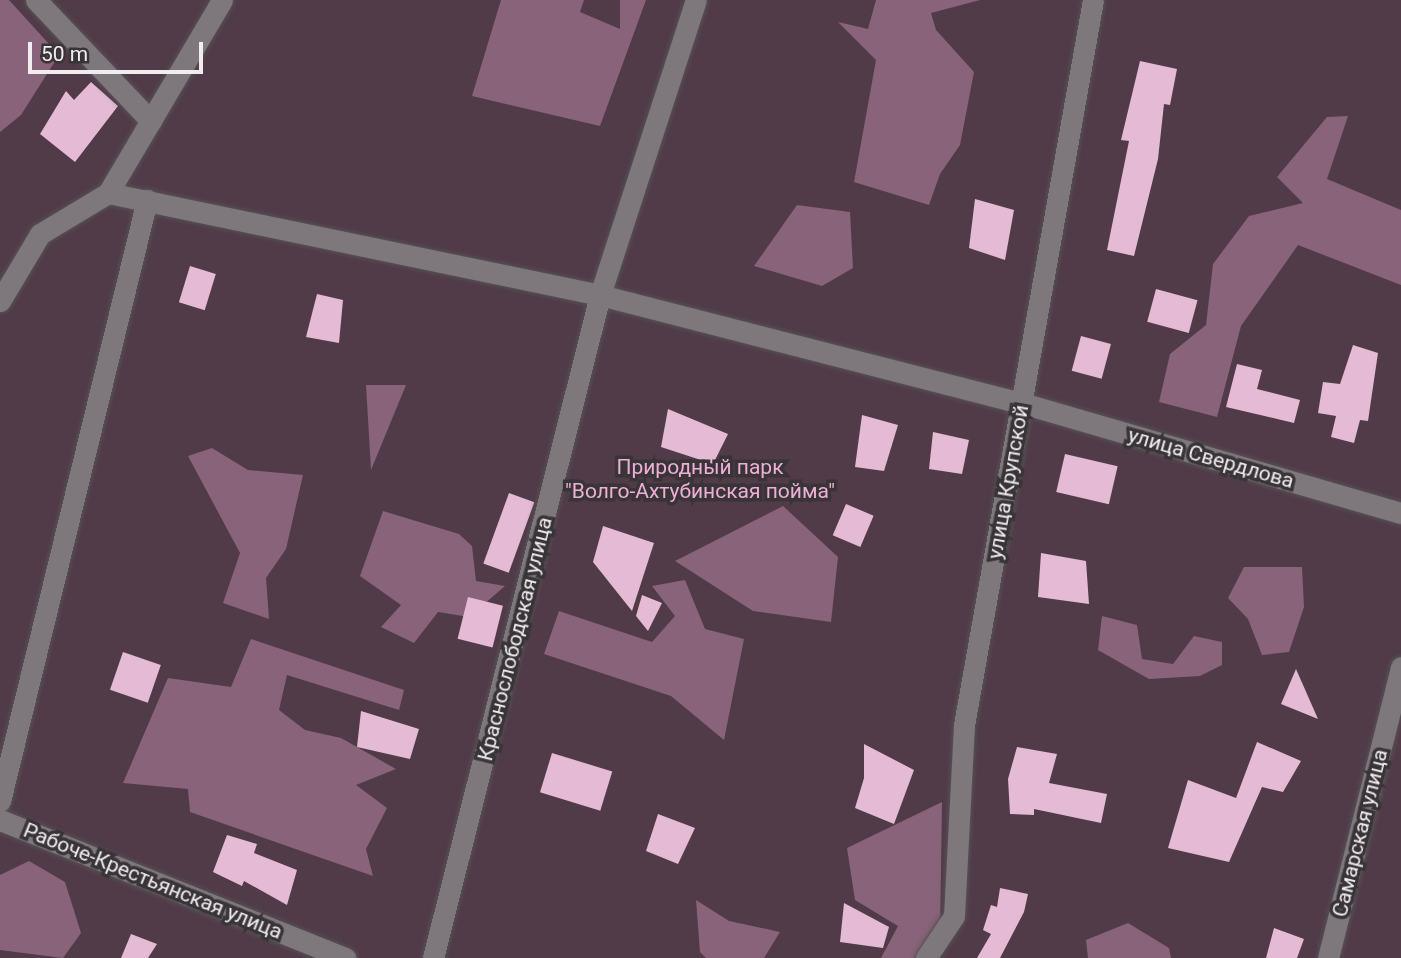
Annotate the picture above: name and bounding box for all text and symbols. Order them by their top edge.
scale bar [32,28,206,72]
text: 50 m [41,42,88,66]
street label: улица Крупской [982,403,1034,561]
street label: улица Свердлова [1125,422,1297,494]
park label: Природный парк "Волго-Ахтубинская пойма" [565,454,835,504]
street label: Краснослободская улица [472,515,558,763]
street label: Самарская улица [1327,746,1393,920]
street label: Рабоче-Крестьянская улица [20,817,286,945]

